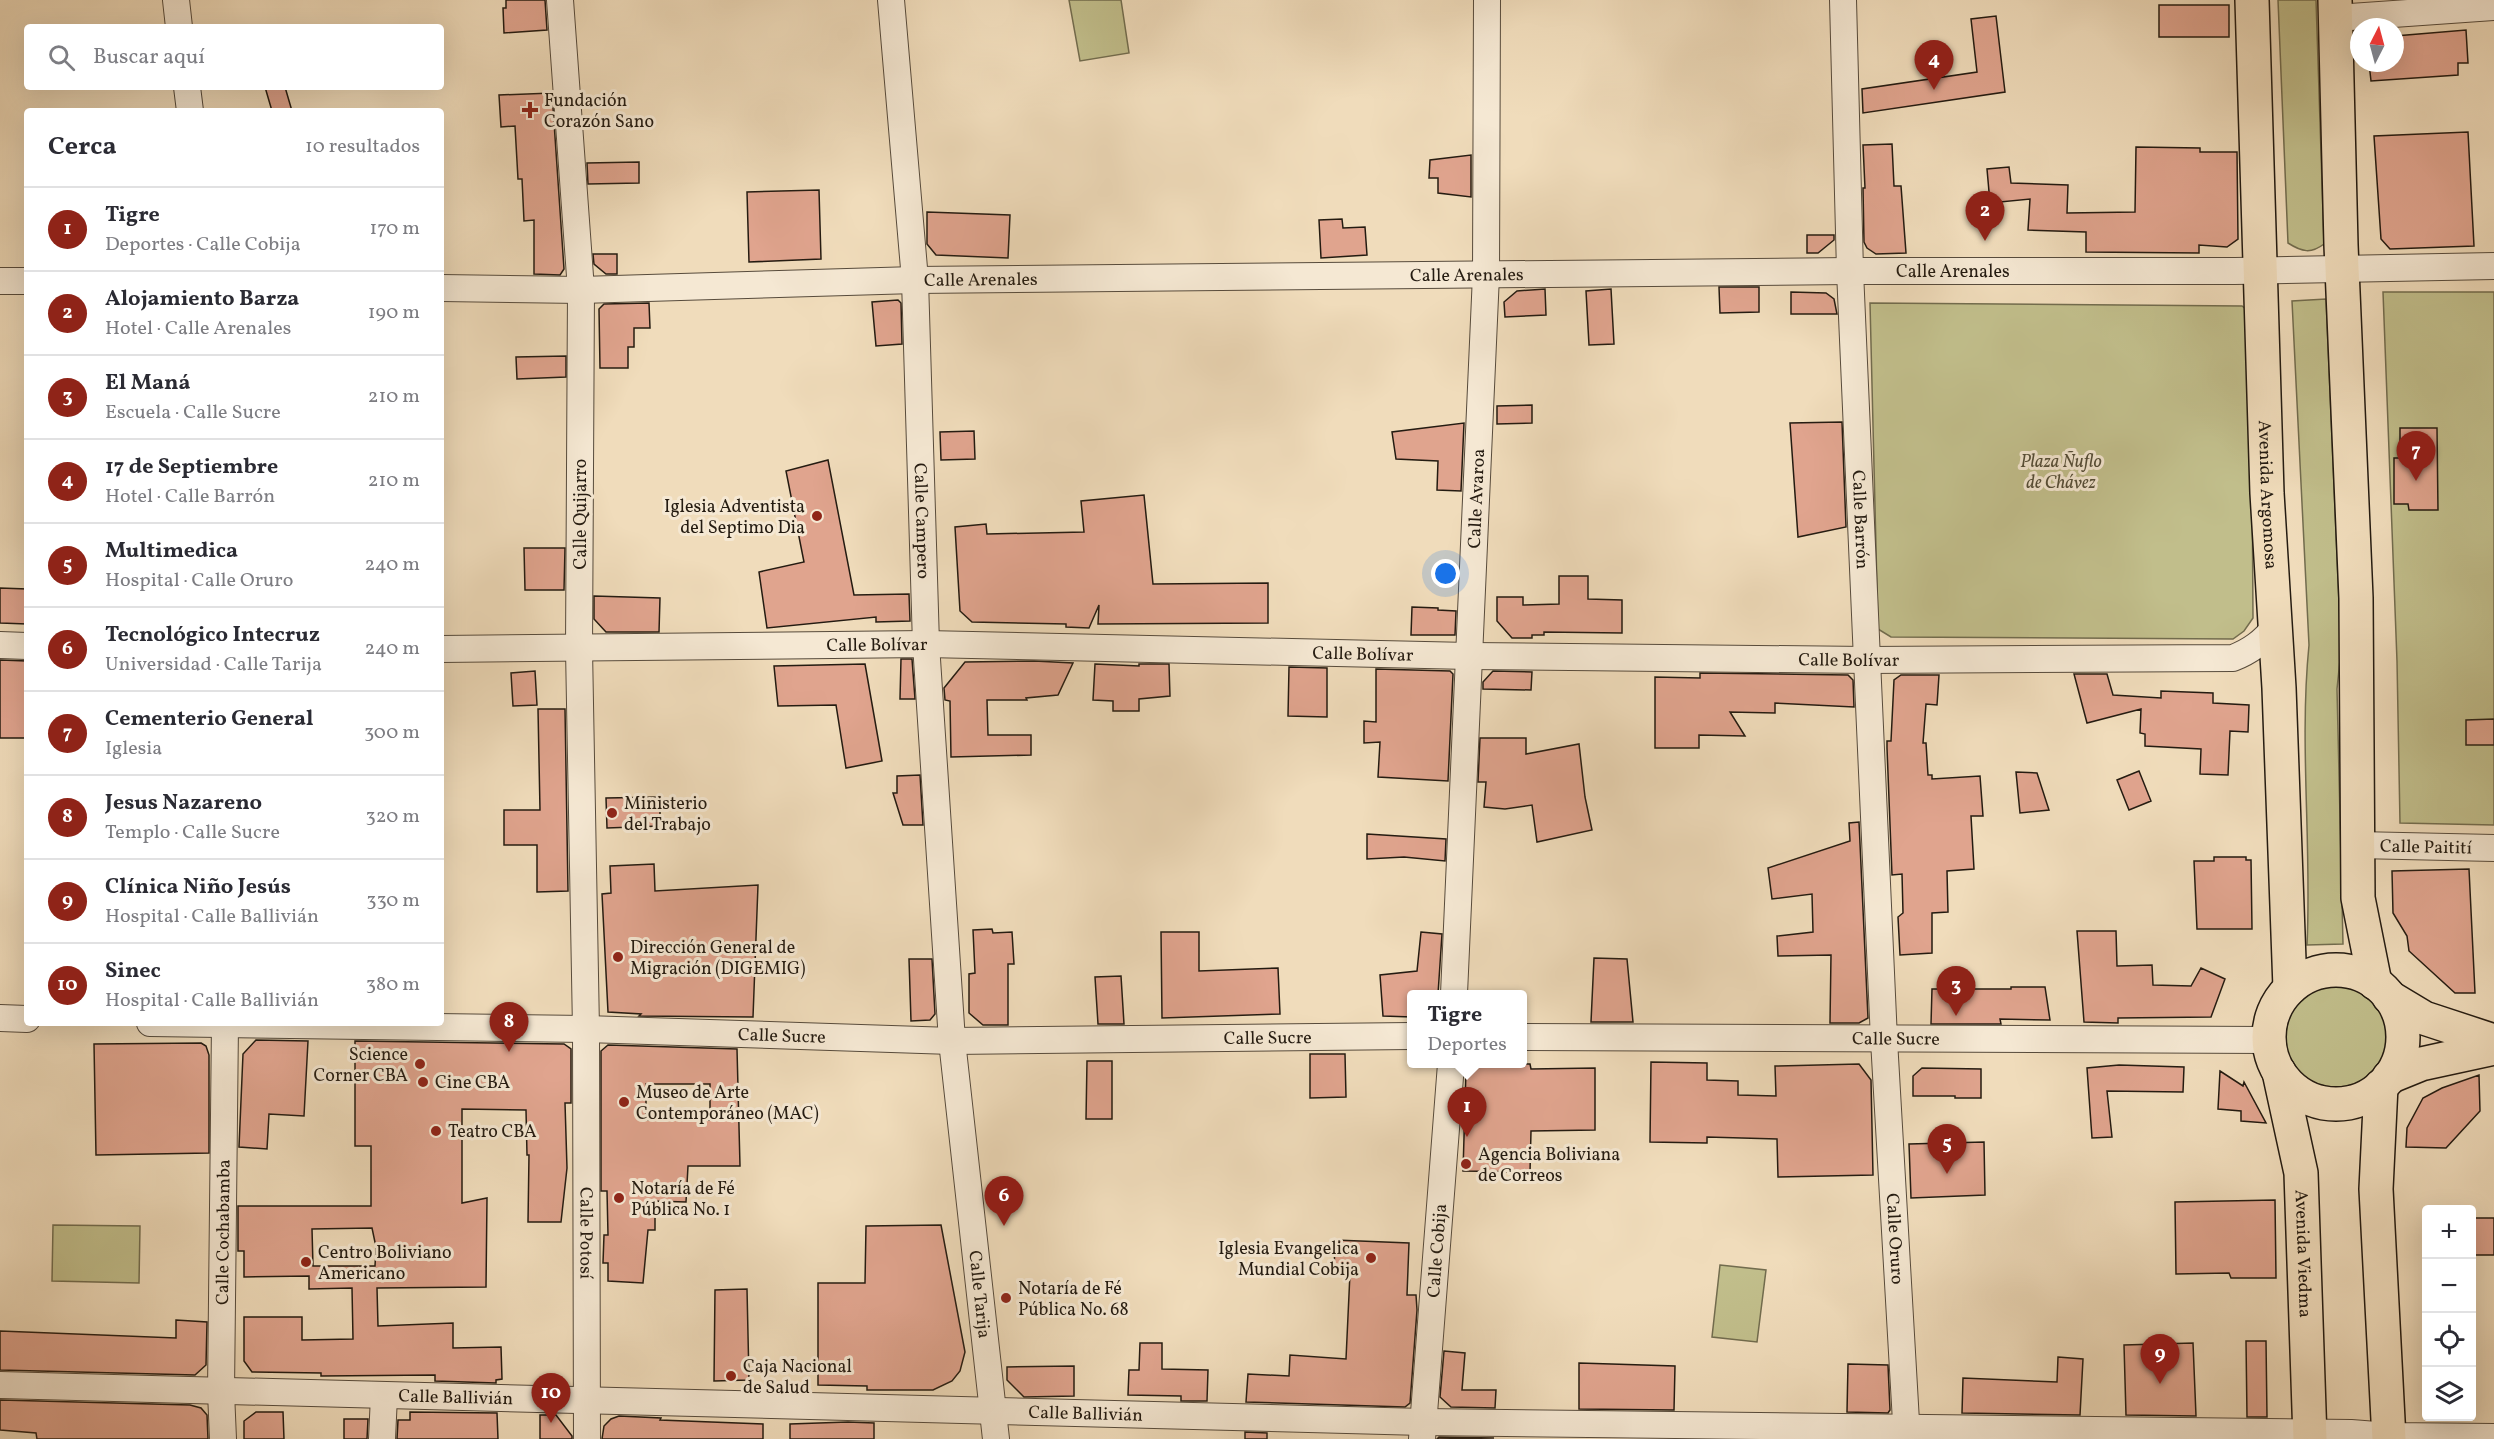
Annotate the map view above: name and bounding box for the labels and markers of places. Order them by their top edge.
pin: 4 [1914,40,1954,90]
place label: Fundación Corazón Sano [544,89,654,135]
marker: Fundación Corazón Sano [521,101,539,119]
pin: 2 [1966,192,2004,241]
pin: 7 [2396,432,2436,481]
place label: Iglesia Adventista del Septimo Dia [664,495,805,541]
marker: Iglesia Adventista del Septimo Dia [810,509,824,523]
place label: Ministerio del Trabajo [624,792,711,838]
marker: Ministerio del Trabajo [605,806,619,820]
place label: Dirección General de Migración (DIGEMIG) [630,936,806,982]
marker: Dirección General de Migración (DIGEMIG) [611,950,625,964]
pin: 3 [1936,966,1976,1016]
pin: 8 [490,1002,528,1052]
place label: Science Corner CBA [314,1043,408,1089]
marker: Science Corner CBA [413,1057,427,1071]
place label: Cine CBA [435,1071,510,1096]
marker: Cine CBA [416,1075,430,1089]
place label: Museo de Arte Contemporáneo (MAC) [636,1081,819,1127]
pin: 1 [1448,1088,1486,1137]
marker: Museo de Arte Contemporáneo (MAC) [617,1095,631,1109]
place label: Teatro CBA [448,1120,537,1145]
marker: Teatro CBA [429,1124,443,1138]
pin: 5 [1928,1124,1966,1174]
place label: Agencia Boliviana de Correos [1478,1143,1620,1189]
marker: Agencia Boliviana de Correos [1459,1157,1473,1171]
pin: 6 [984,1176,1024,1226]
place label: Notaría de Fé Pública No. 1 [631,1177,735,1223]
marker: Notaría de Fé Pública No. 1 [612,1191,626,1205]
place label: Iglesia Evangelica Mundial Cobija [1218,1237,1359,1283]
place label: Centro Boliviano Americano [318,1241,452,1287]
marker: Iglesia Evangelica Mundial Cobija [1364,1251,1378,1265]
marker: Centro Boliviano Americano [299,1255,313,1269]
place label: Notaría de Fé Pública No. 68 [1018,1277,1129,1323]
marker: Notaría de Fé Pública No. 68 [999,1291,1013,1305]
pin: 9 [2140,1334,2180,1384]
place label: Caja Nacional de Salud [743,1355,852,1401]
marker: Caja Nacional de Salud [724,1369,738,1383]
pin: 10 [532,1374,570,1423]

